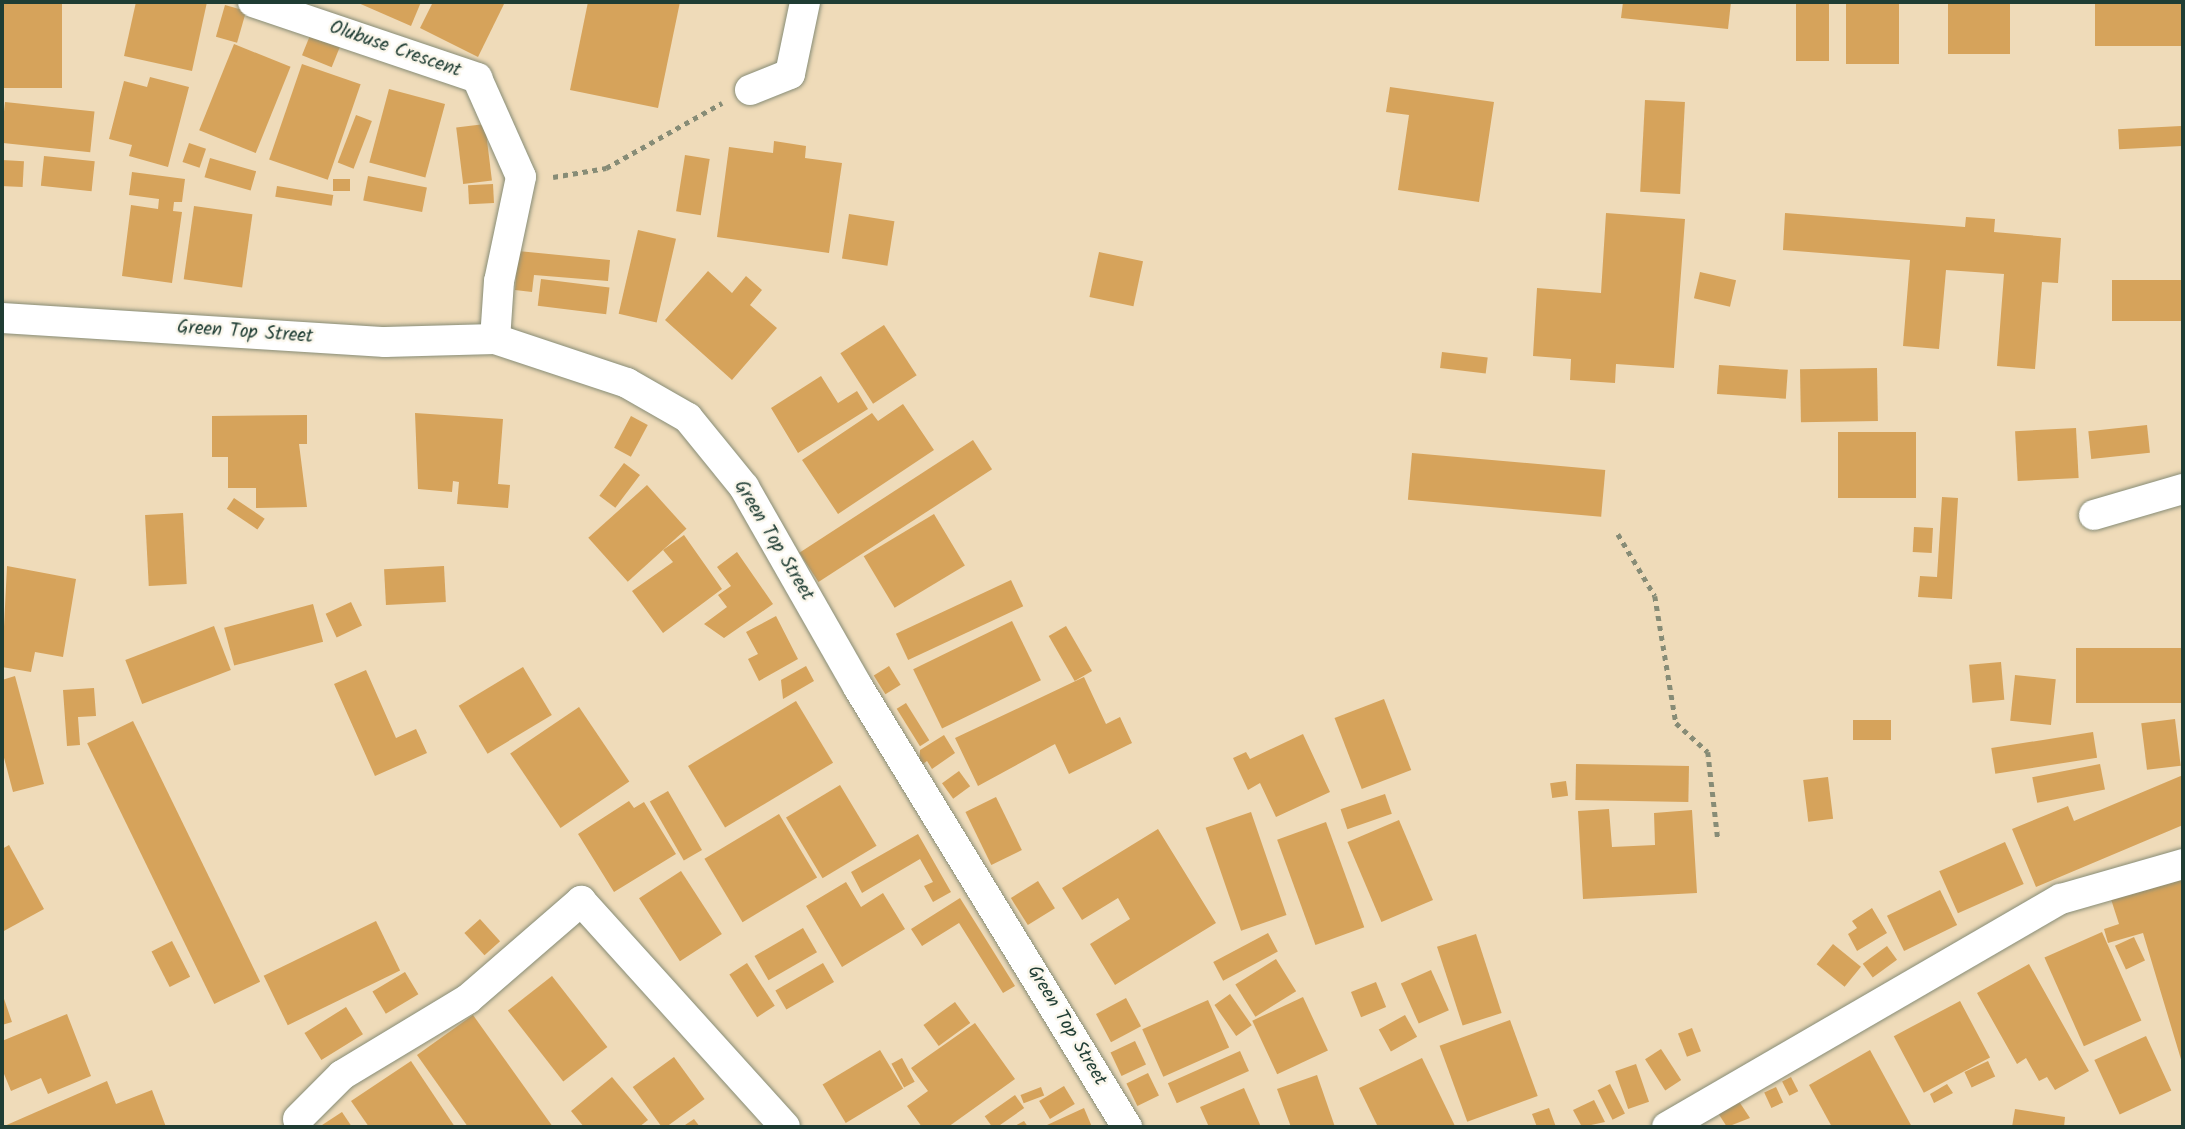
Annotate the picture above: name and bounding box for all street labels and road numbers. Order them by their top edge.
street label: Olubuse Crescent [326,17,464,83]
street label: Green Top Street [176,317,314,349]
street label: Green Top Street [728,477,818,605]
street label: Green Top Street [1021,962,1111,1090]

